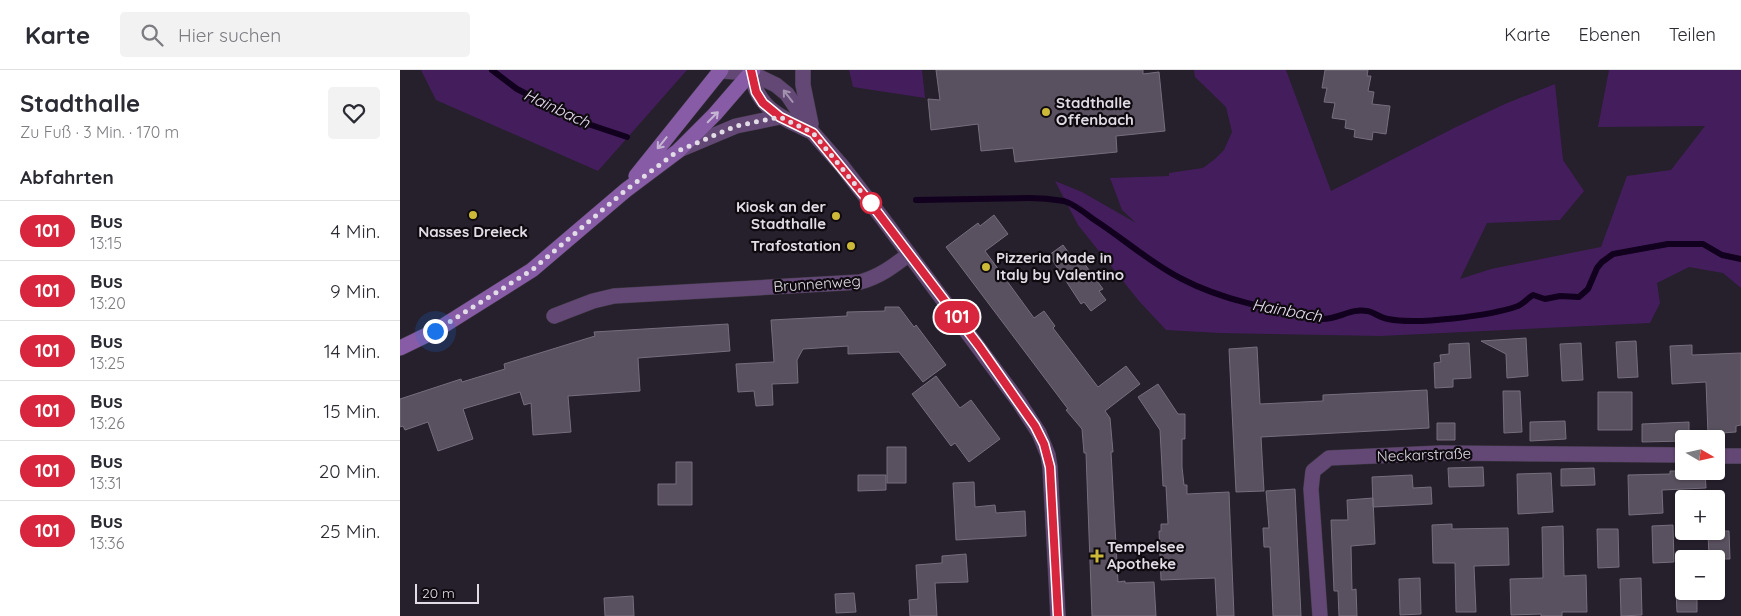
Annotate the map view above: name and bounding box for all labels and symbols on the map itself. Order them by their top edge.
water label: Hainbach [521,84,594,132]
one-way arrow [782,90,793,103]
place label: Stadthalle Offenbach [1056,93,1134,129]
marker: Stadthalle Offenbach [1040,106,1052,118]
one-way arrow [706,111,718,123]
one-way arrow [657,136,668,149]
unlabelled marker [860,192,882,214]
place label: Kiosk an der Stadthalle [736,197,826,233]
marker: Nasses Dreieck [467,209,479,221]
marker: Kiosk an der Stadthalle [830,210,842,222]
place label: Nasses Dreieck [418,222,528,241]
place label: Trafostation [751,236,841,255]
marker: Trafostation [845,240,857,252]
place label: Pizzeria Made in Italy by Valentino [996,248,1124,284]
marker: Pizzeria Made in Italy by Valentino [980,261,992,273]
street label: Brunnenweg [773,271,861,296]
water label: Hainbach [1250,294,1324,326]
line badge: 101 [928,301,986,333]
your location [423,319,448,344]
north arrow [1675,430,1725,480]
street label: Neckarstraße [1376,443,1471,466]
place label: Tempelsee Apotheke [1107,537,1185,573]
marker: Tempelsee Apotheke [1091,550,1103,562]
scale bar [415,581,479,604]

